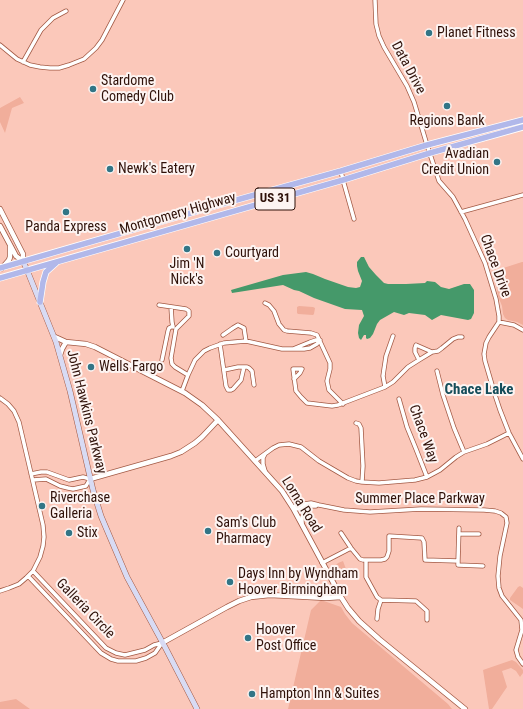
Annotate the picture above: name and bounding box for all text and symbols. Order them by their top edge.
place label: Planet Fitness [437,25,516,41]
marker: Planet Fitness [424,28,434,38]
street label: Data Drive [387,39,429,97]
place label: Stardome Comedy Club [101,73,174,106]
marker: Stardome Comedy Club [88,84,98,94]
marker: Regions Bank [442,101,452,111]
place label: Regions Bank [410,113,484,129]
place label: Avadian Credit Union [421,146,489,178]
marker: Avadian Credit Union [492,157,502,167]
place label: Newk's Eatery [118,161,195,177]
marker: Newk's Eatery [105,164,115,174]
road number: US 31 [255,188,295,210]
street label: Montgomery Highway [118,189,238,239]
marker: Panda Express [61,207,71,217]
place label: Panda Express [25,219,107,235]
street label: Chace Drive [476,232,514,300]
marker: Jim 'N Nick's [182,244,192,254]
place label: Courtyard [225,245,279,261]
marker: Courtyard [212,248,222,258]
place label: Jim 'N Nick's [170,256,204,288]
street label: John Hawkins Parkway [62,348,110,476]
place label: Wells Fargo [99,359,163,375]
marker: Wells Fargo [86,362,96,372]
district label: Chace Lake [445,381,513,399]
street label: Chace Way [405,403,441,465]
street label: Lorna Road [277,474,325,536]
place label: Riverchase Galleria [50,490,110,522]
street label: Summer Place Parkway [355,491,485,507]
marker: Riverchase Galleria [37,501,47,511]
place label: Sam's Club Pharmacy [216,515,276,548]
place label: Stix [77,525,98,541]
marker: Sam's Club Pharmacy [203,526,213,536]
marker: Stix [64,528,74,538]
place label: Days Inn by Wyndham Hoover Birmingham [238,566,358,598]
street label: Galleria Circle [52,576,118,642]
marker: Days Inn by Wyndham Hoover Birmingham [225,577,235,587]
place label: Hoover Post Office [256,622,316,654]
marker: Hoover Post Office [243,633,253,643]
place label: Hampton Inn & Suites [260,686,379,702]
marker: Hampton Inn & Suites [247,689,257,699]

